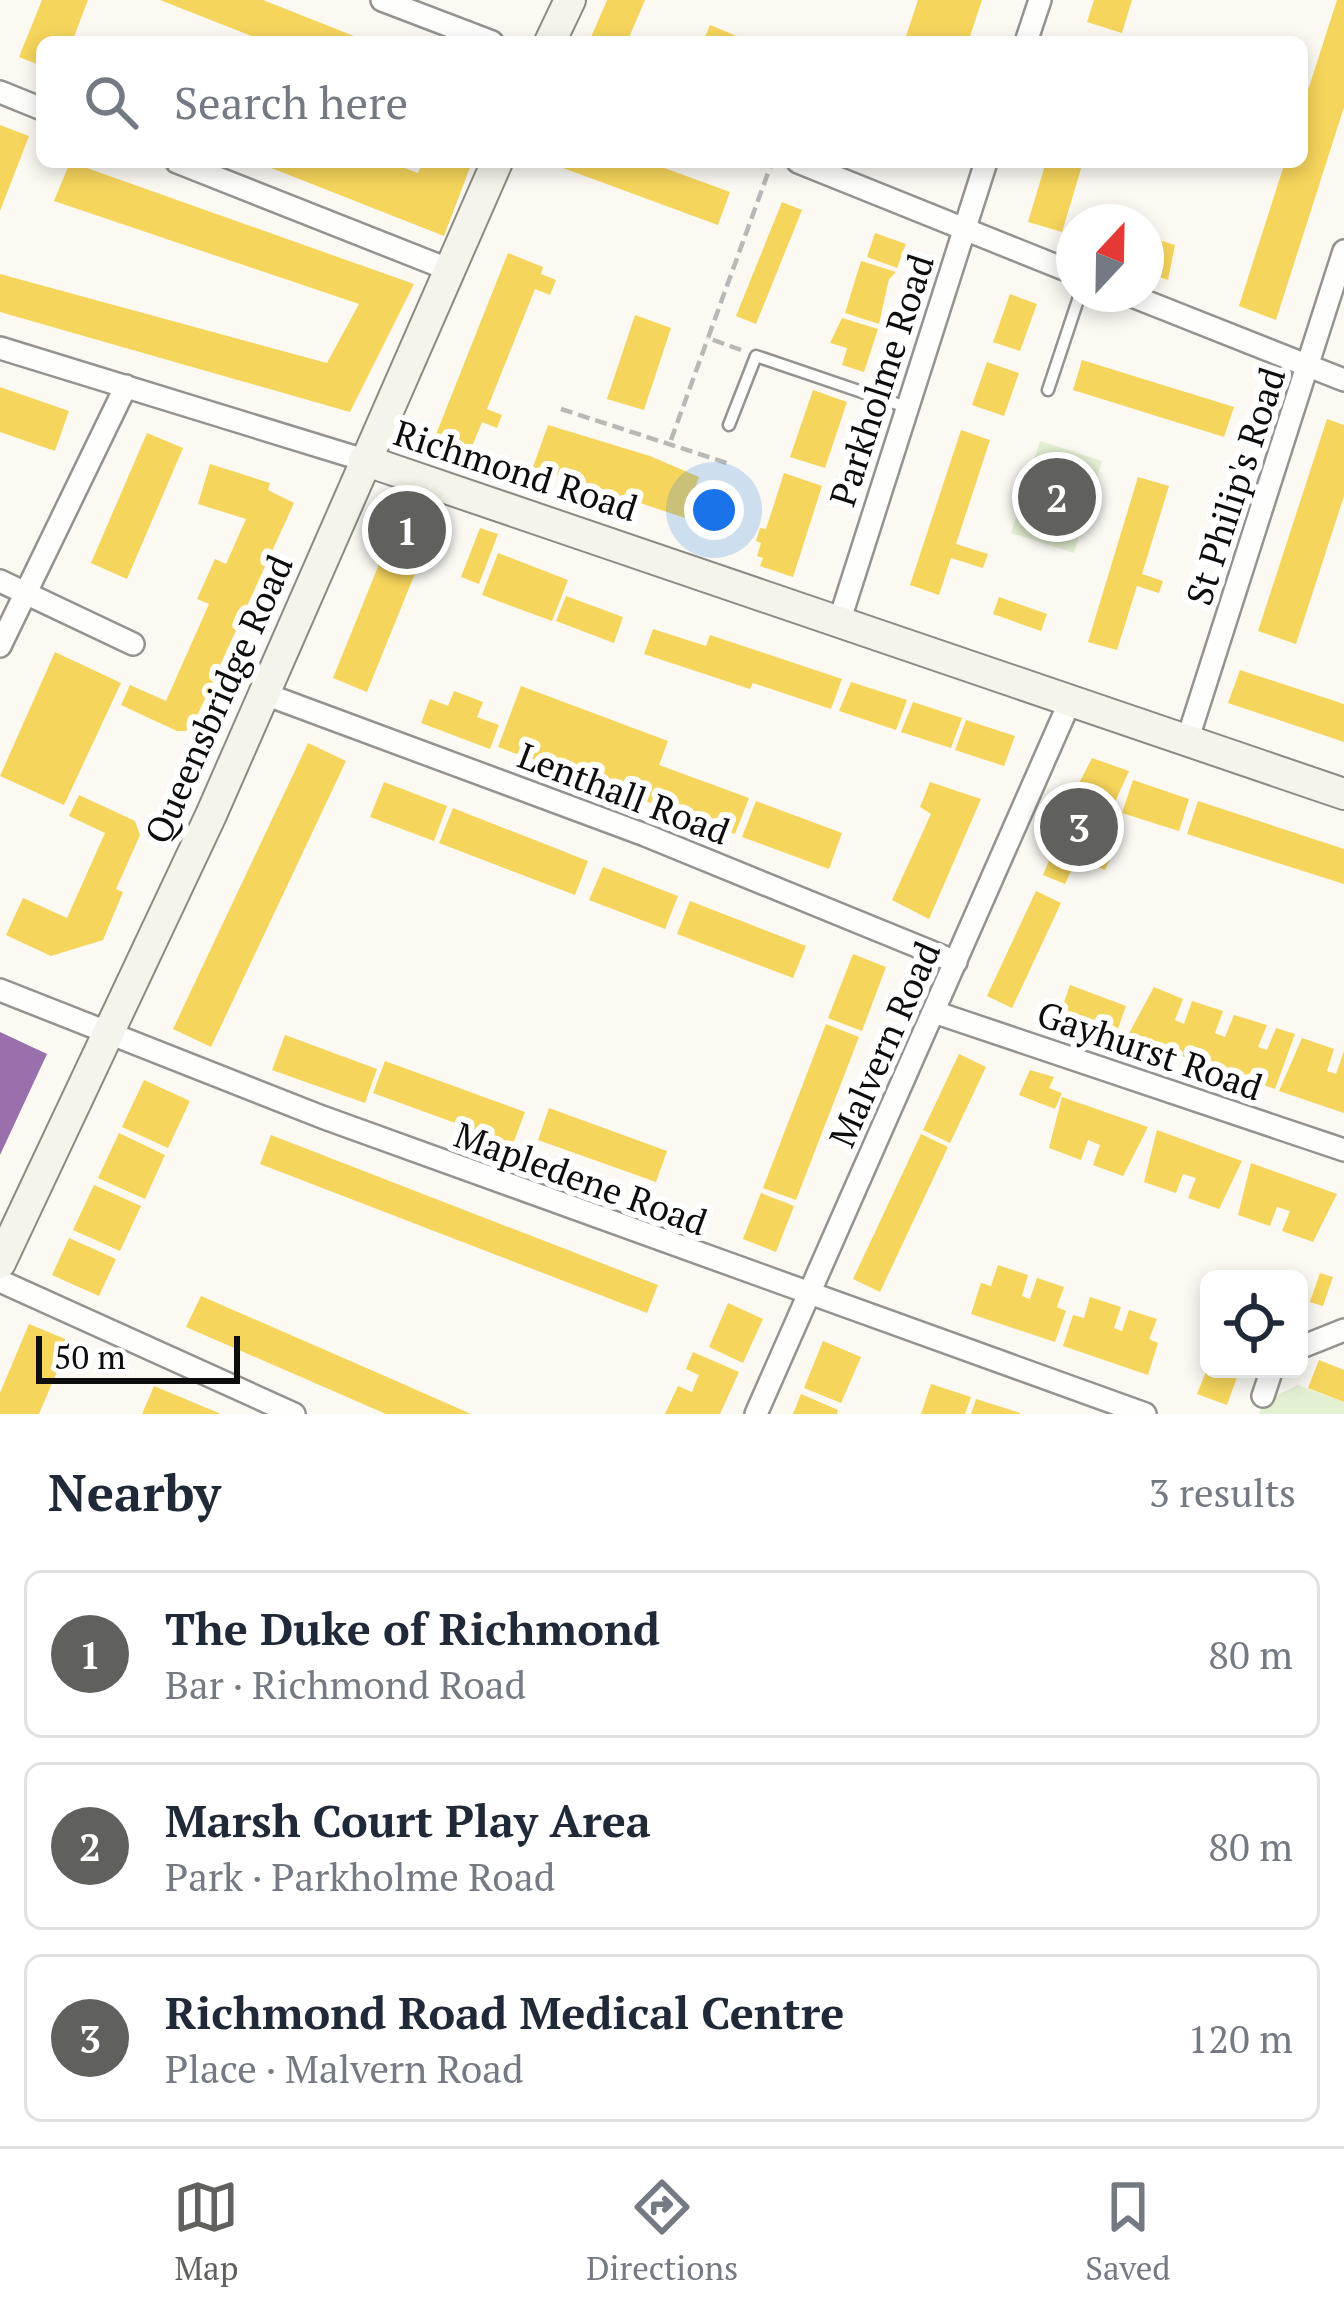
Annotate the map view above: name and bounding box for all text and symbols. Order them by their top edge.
search box [36,36,1308,168]
icon: search [78,69,144,135]
text: Search here [174,72,408,132]
north arrow [1056,204,1164,312]
street label: Parkholme Road [818,248,944,512]
street label: St Philip's Road [1174,361,1296,611]
street label: Richmond Road [388,409,644,531]
pin: 2 [1018,452,1096,542]
your location [684,480,744,540]
pin: 1 [368,485,446,575]
street label: Queensbridge Road [133,547,303,851]
street label: Lenthall Road [512,731,736,855]
pin: 3 [1040,782,1118,872]
street label: Malvern Road [818,934,950,1154]
street label: Gayhurst Road [1031,990,1269,1110]
street label: Mapledene Road [448,1111,714,1245]
map controls [1200,1270,1308,1378]
button: locate [1200,1270,1308,1378]
scale bar [36,1330,240,1383]
text: 50 m [54,1335,126,1378]
text: Nearby [48,1458,221,1526]
text: 3 results [1149,1466,1296,1518]
text: The Duke of Richmond [165,1598,660,1658]
text: 1 [79,1628,101,1680]
text: 80 m [1208,1628,1293,1680]
text: Bar · Richmond Road [165,1658,526,1710]
text: Marsh Court Play Area [165,1790,651,1850]
text: 2 [79,1820,101,1872]
text: 80 m [1208,1820,1293,1872]
text: Park · Parkholme Road [165,1850,555,1902]
text: Richmond Road Medical Centre [165,1982,844,2042]
text: 3 [79,2012,101,2064]
text: 120 m [1188,2012,1293,2064]
text: Place · Malvern Road [165,2042,524,2094]
tab: Map [173,2174,239,2289]
tab: Directions [586,2174,738,2289]
tab: Saved [1085,2174,1171,2289]

